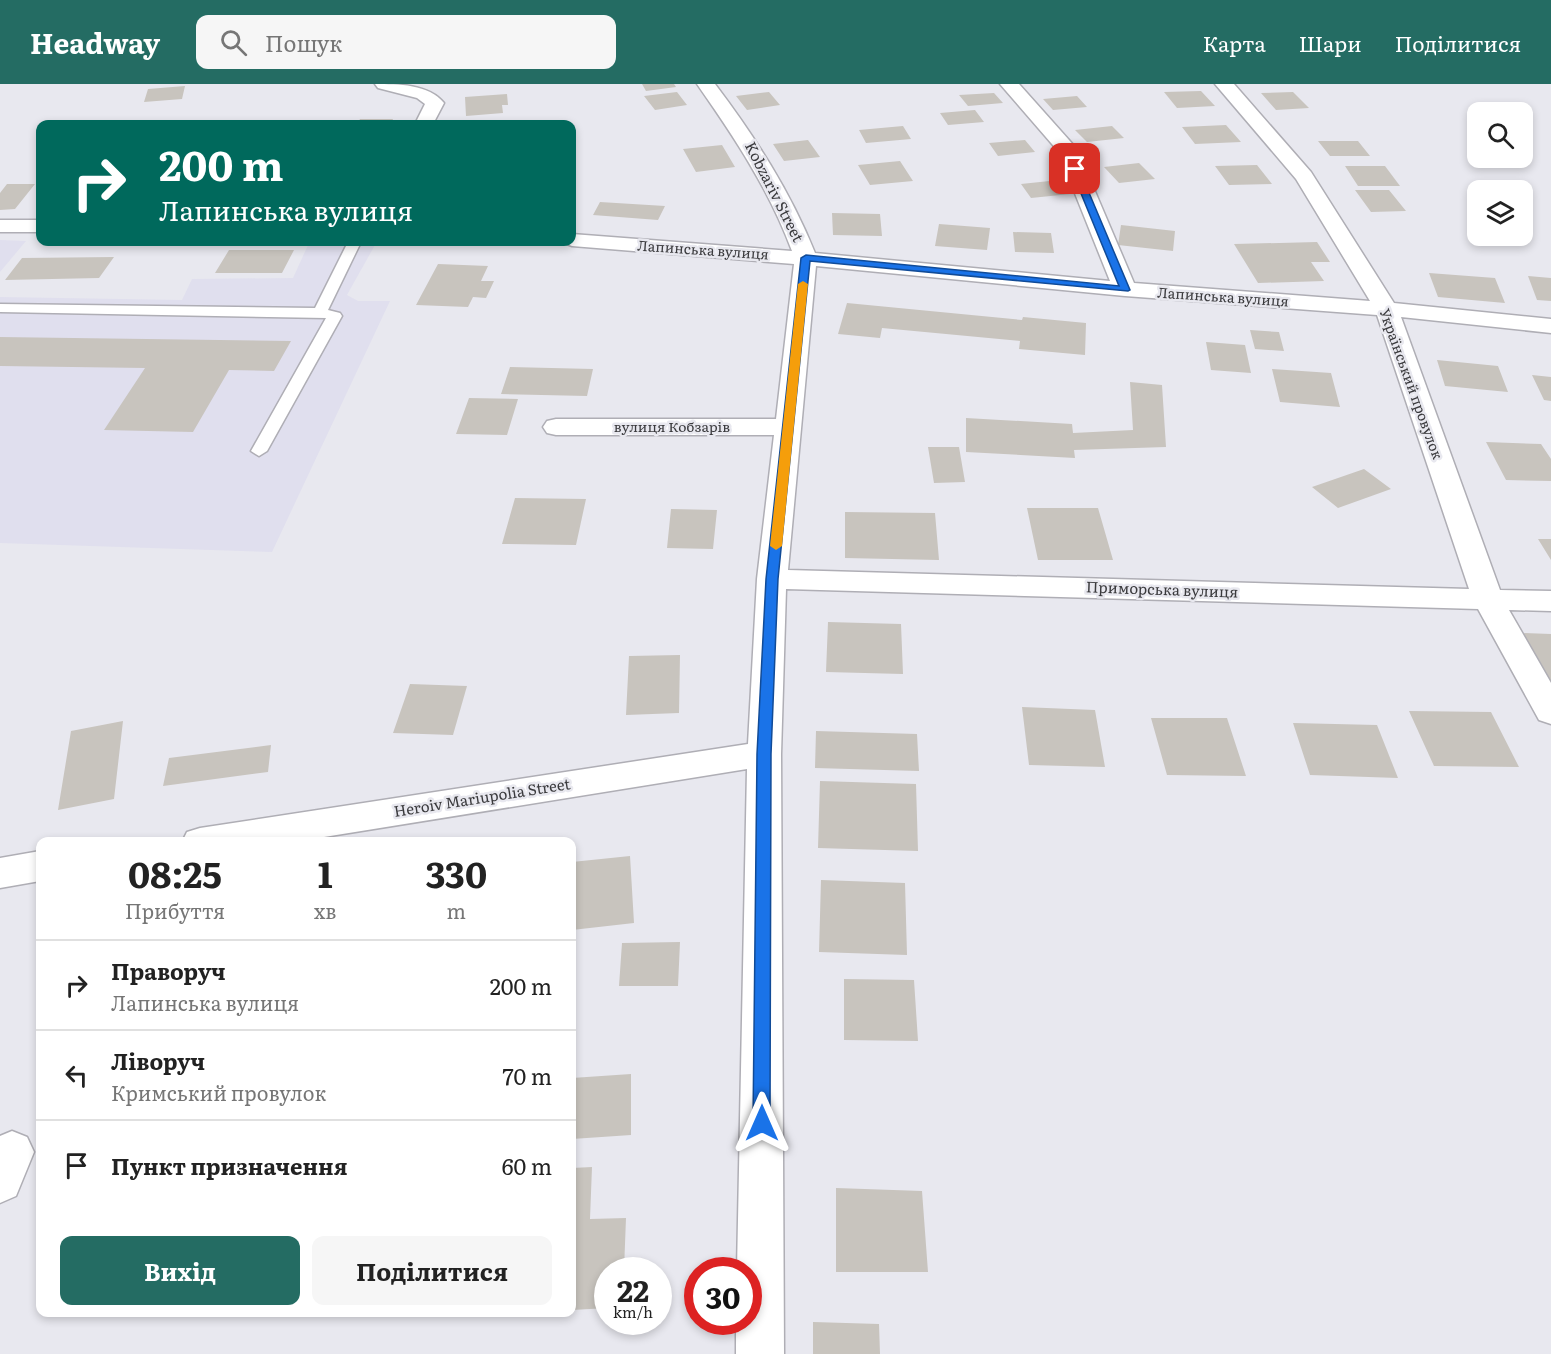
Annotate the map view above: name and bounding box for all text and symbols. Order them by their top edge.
search box [196,15,616,69]
text: Headway [30,21,160,63]
icon: search [217,26,250,59]
text: Пошук [265,26,342,59]
text: Карта [1203,27,1266,58]
text: Шари [1299,27,1362,58]
text: Поділитися [1395,27,1521,58]
map controls [1467,102,1533,246]
button: search [1467,102,1533,168]
text: 200 m [159,132,284,194]
street label: Kobzariv Street [740,137,811,246]
pin [1049,143,1100,194]
icon: right [60,144,138,222]
icon: arrive [1058,152,1091,185]
button: layers [1467,180,1533,246]
text: Лапинська вулиця [159,189,413,229]
street label: Лапинська вулиця [637,234,769,264]
street label: Лапинська вулиця [1157,281,1289,311]
street label: Український провулок [1375,306,1449,462]
street label: вулиця Кобзарів [614,416,730,436]
street label: Приморська вулиця [1085,574,1239,603]
street label: Heroiv Mariupolia Street [392,771,572,822]
text: 08:25 [128,846,222,899]
text: 1 [318,846,333,899]
text: 330 [425,846,487,899]
text: Прибуття [125,895,225,925]
text: хв [314,895,337,925]
text: m [447,895,466,925]
text: Праворуч [111,954,226,987]
icon: right [60,969,93,1002]
text: 200 m [490,969,552,1002]
text: Лапинська вулиця [111,987,299,1017]
text: Ліворуч [111,1044,205,1077]
icon: left [60,1059,93,1092]
text: 70 m [502,1059,552,1092]
text: Кримський провулок [111,1077,326,1107]
position arrow [730,1091,794,1155]
icon: arrive [60,1149,93,1182]
text: Пункт призначення [111,1149,348,1182]
text: 60 m [502,1149,552,1182]
button: Вихід [60,1236,300,1305]
button: Поділитися [312,1236,552,1305]
speed limit sign: 30 [684,1257,762,1335]
text: 22 [617,1267,649,1311]
text: km/h [613,1300,653,1323]

